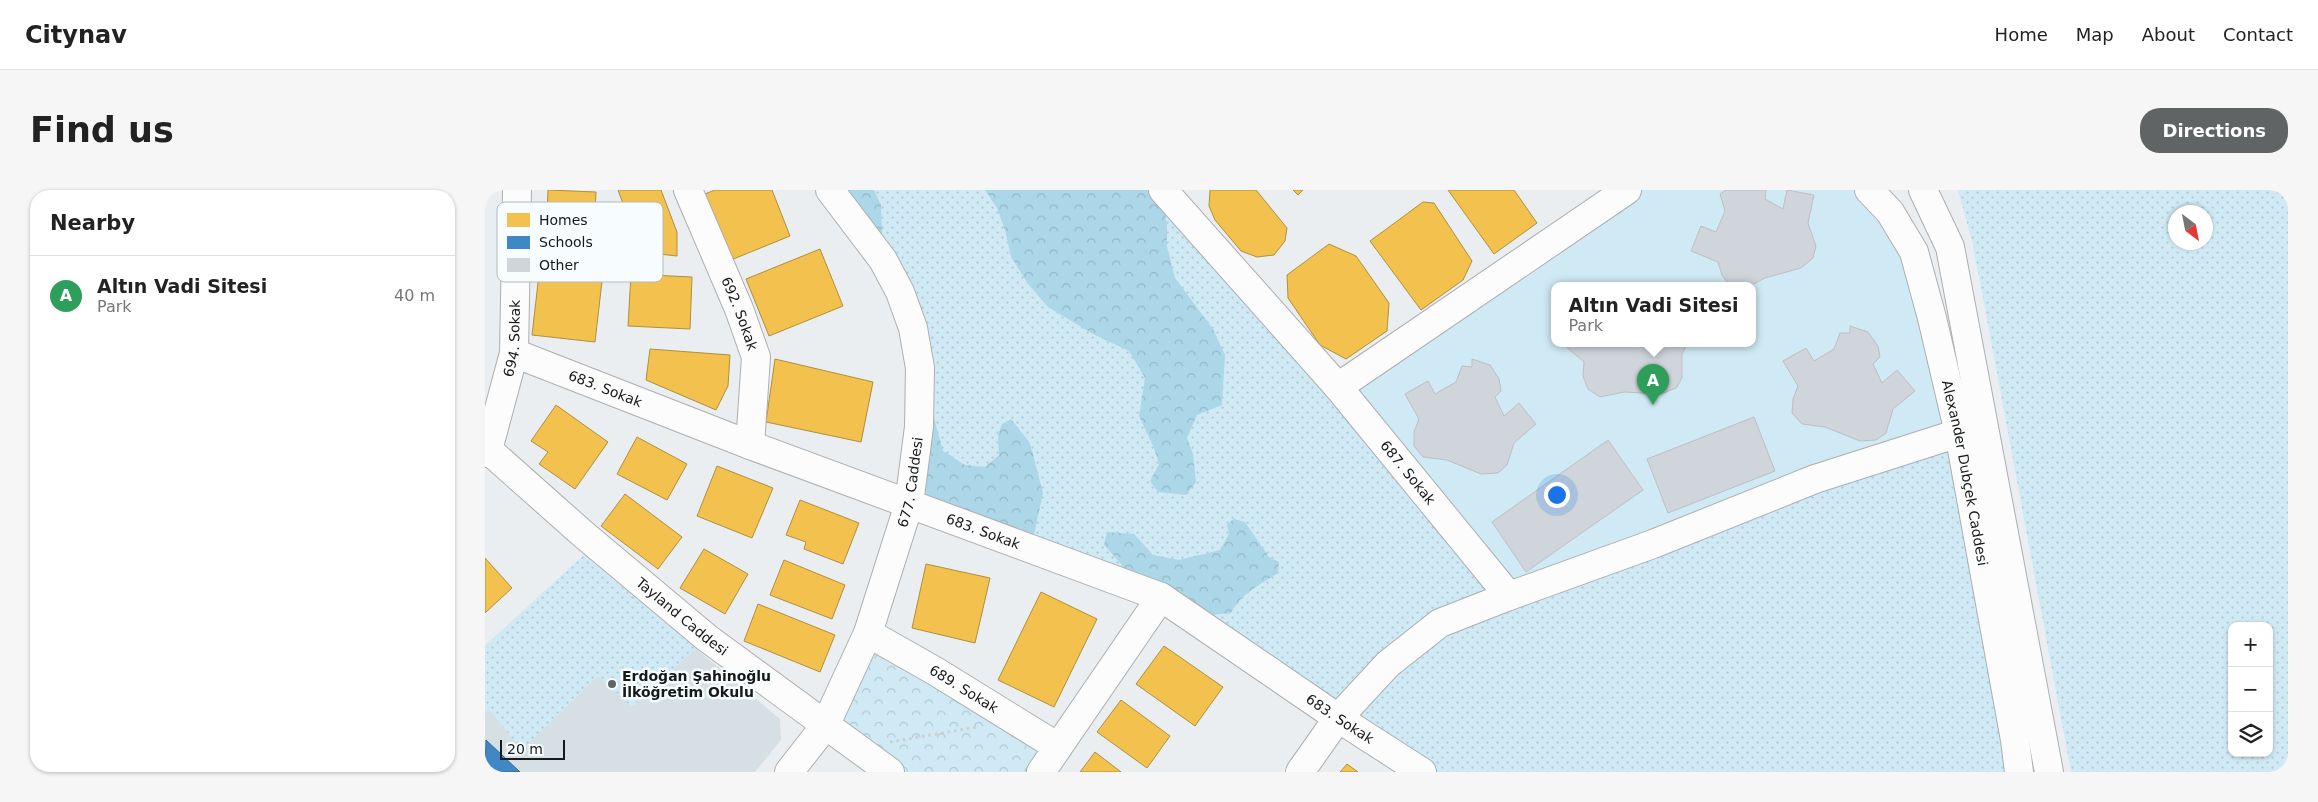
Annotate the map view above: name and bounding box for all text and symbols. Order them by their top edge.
text: Citynav [25,21,127,49]
text: Home [1995,24,2048,45]
text: Map [2076,24,2114,45]
text: About [2142,24,2195,45]
text: Contact [2223,24,2293,45]
button: Directions [2140,108,2288,153]
text: Find us [30,110,174,150]
legend [497,202,663,282]
north arrow [2168,205,2213,250]
text: Nearby [50,211,135,235]
text: Homes [539,212,588,228]
text: Schools [539,234,593,250]
text: Other [539,257,579,273]
street label: 692. Sokak [718,274,761,353]
text: Altın Vadi Sitesi [97,275,267,297]
popup [1551,282,1756,347]
text: A [60,286,72,305]
text: 40 m [394,286,435,305]
text: Altın Vadi Sitesi [1568,294,1739,316]
text: Park [97,297,132,316]
street label: 694. Sokak [500,299,523,379]
text: Park [1568,316,1603,335]
pin: A [1637,364,1669,405]
street label: 683. Sokak [566,367,645,410]
street label: Alexander Dubçek Caddesi [1939,379,1991,567]
street label: 677. Caddesi [894,436,926,529]
street label: 687. Sokak [1377,437,1439,508]
your location [1544,482,1570,508]
street label: 683. Sokak [944,510,1023,553]
street label: Tayland Caddesi [632,574,731,659]
map controls [2228,622,2273,757]
button: + [2228,622,2273,667]
street label: 689. Sokak [927,662,1002,717]
button: − [2228,667,2273,712]
place label: Erdoğan Şahinoğlu İlköğretim Okulu [622,668,771,700]
marker: Erdoğan Şahinoğlu İlköğretim Okulu [606,678,618,690]
street label: 683. Sokak [1303,691,1378,747]
button: layers [2228,712,2273,757]
scale bar [500,737,565,760]
text: 20 m [507,741,543,757]

